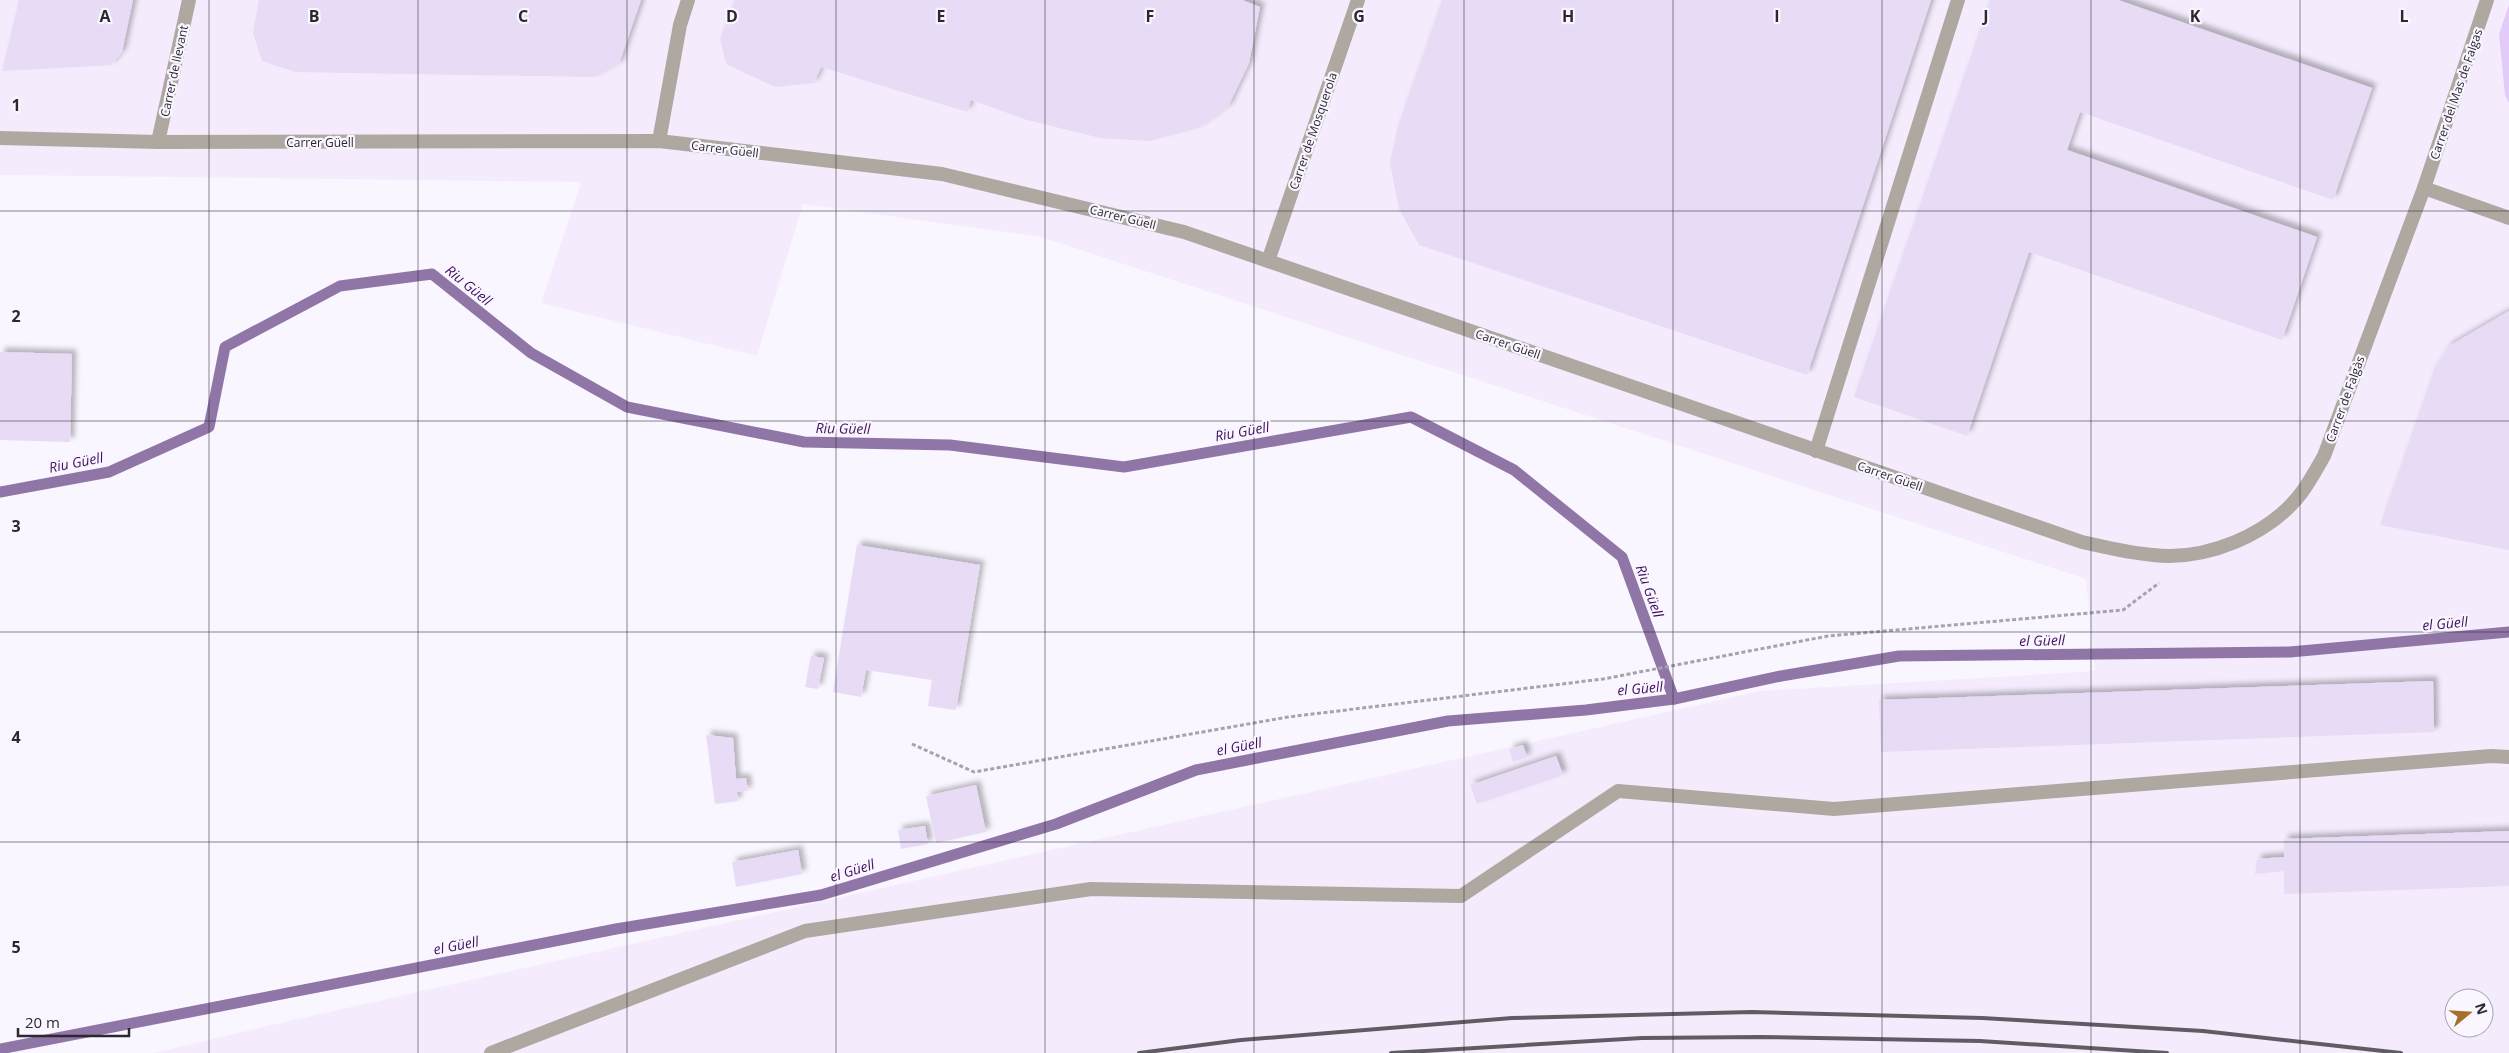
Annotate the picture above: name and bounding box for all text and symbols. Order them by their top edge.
text: A [99,5,111,27]
text: B [309,5,319,27]
text: C [518,5,528,27]
text: D [726,5,738,27]
text: E [937,5,946,27]
text: F [1146,5,1154,27]
text: G [1353,5,1365,27]
text: H [1562,5,1574,27]
text: I [1774,5,1780,27]
text: J [1981,5,1989,27]
text: K [2190,5,2201,27]
text: L [2399,5,2409,27]
street label: Carrer de llevant [156,24,192,118]
street label: Carrer del Mas de Falgas [2426,26,2486,162]
street label: Carrer de Mosquerola [1285,70,1341,192]
text: 1 [11,94,21,116]
street label: Carrer Güell [286,134,354,151]
street label: Carrer Güell [690,136,760,162]
street label: Carrer Güell [1088,201,1158,233]
water label: Riu Güell [442,260,497,310]
text: 2 [11,305,21,327]
street label: Carrer Güell [1473,325,1543,363]
street label: Carrer de Falgàs [2321,353,2369,445]
water label: Riu Güell [1213,417,1271,445]
water label: Riu Güell [815,418,871,438]
water label: Riu Güell [47,447,105,477]
street label: Carrer Güell [1855,457,1925,495]
text: 3 [11,515,21,537]
water label: Riu Güell [1632,562,1668,620]
water label: el Güell [2421,612,2469,634]
water label: el Güell [2019,630,2066,650]
water label: el Güell [1616,677,1664,699]
text: 4 [11,726,21,748]
water label: el Güell [1215,732,1264,760]
water label: el Güell [827,854,877,886]
water label: el Güell [432,931,481,959]
text: 5 [11,936,21,958]
north arrow [2444,988,2494,1038]
text: N [2471,1000,2493,1017]
scale bar [18,1006,129,1038]
text: 20 m [25,1012,60,1032]

